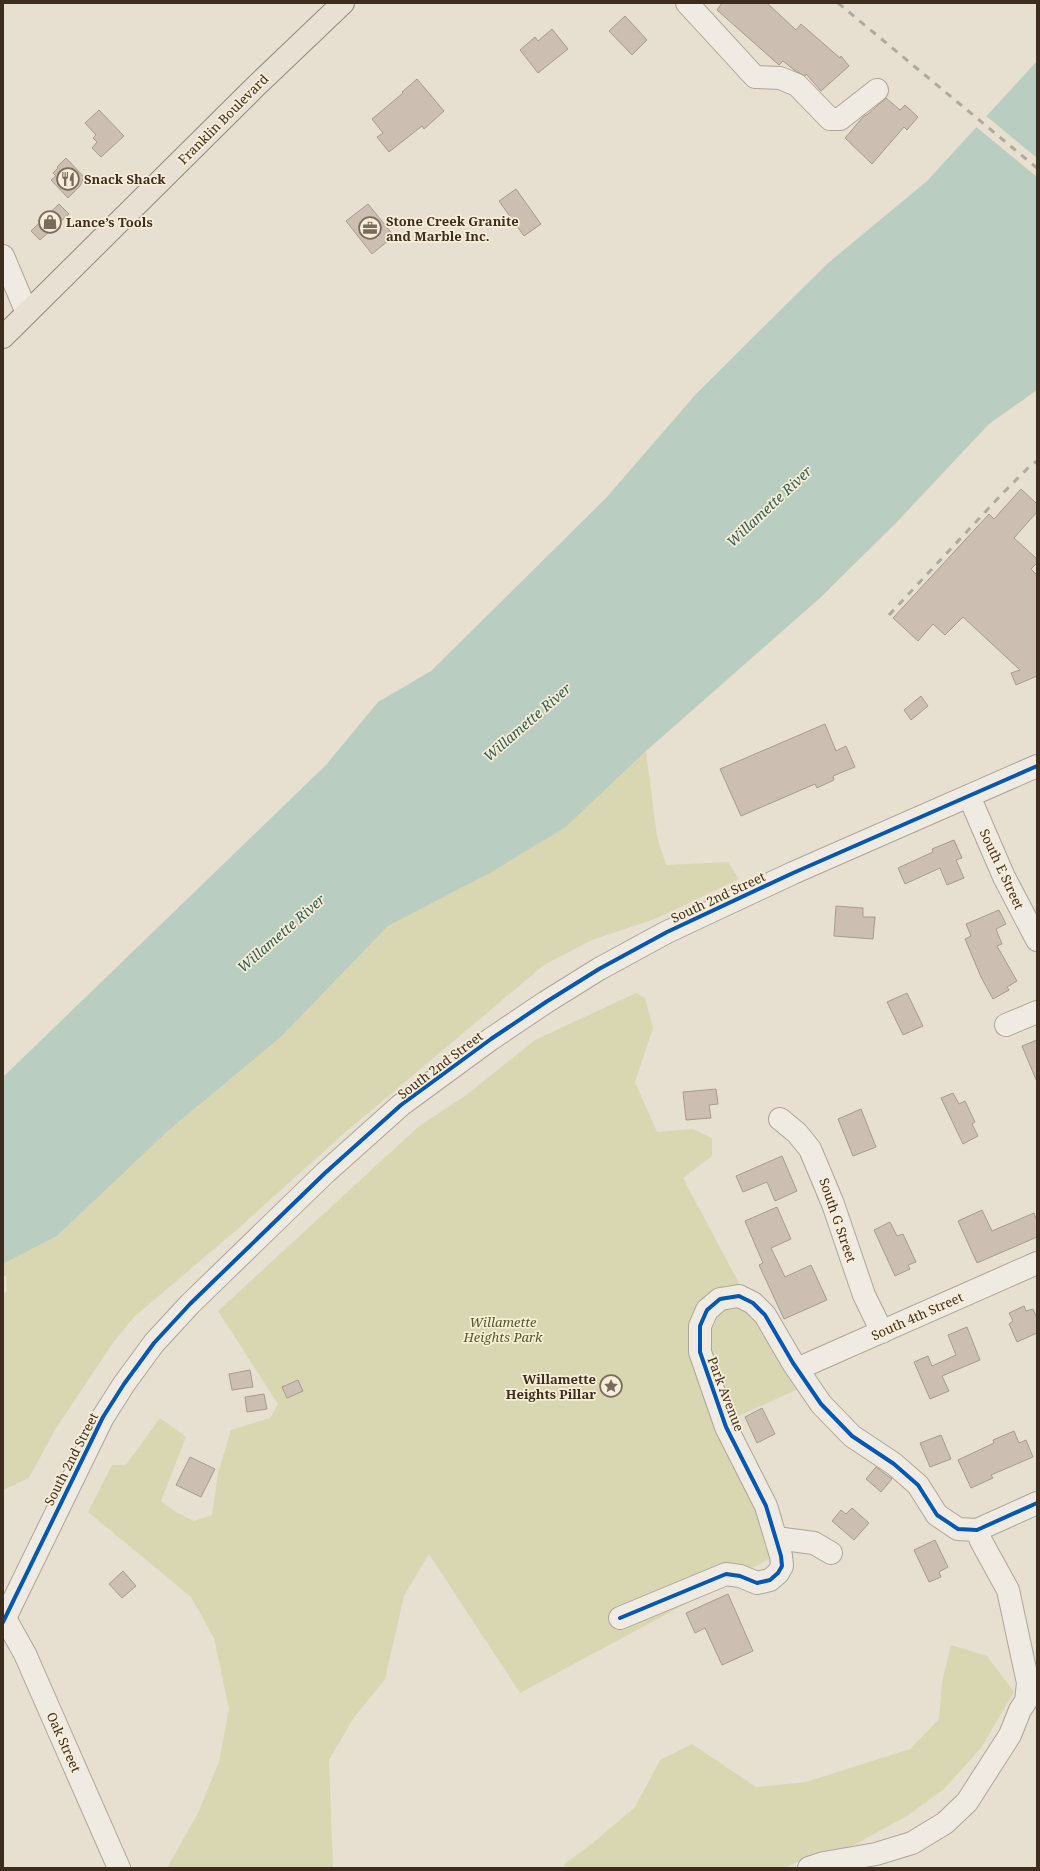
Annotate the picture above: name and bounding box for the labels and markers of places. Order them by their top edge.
restaurant icon: Snack Shack [55,166,81,192]
place label: Snack Shack [84,170,166,188]
shop icon: Lance’s Tools [37,209,63,235]
place label: Stone Creek Granite and Marble Inc. [386,212,519,245]
place label: Lance’s Tools [66,213,153,231]
office icon: Stone Creek Granite and Marble Inc. [357,215,383,241]
place label: Willamette Heights Pillar [506,1370,596,1403]
place icon: Willamette Heights Pillar [598,1373,624,1399]

